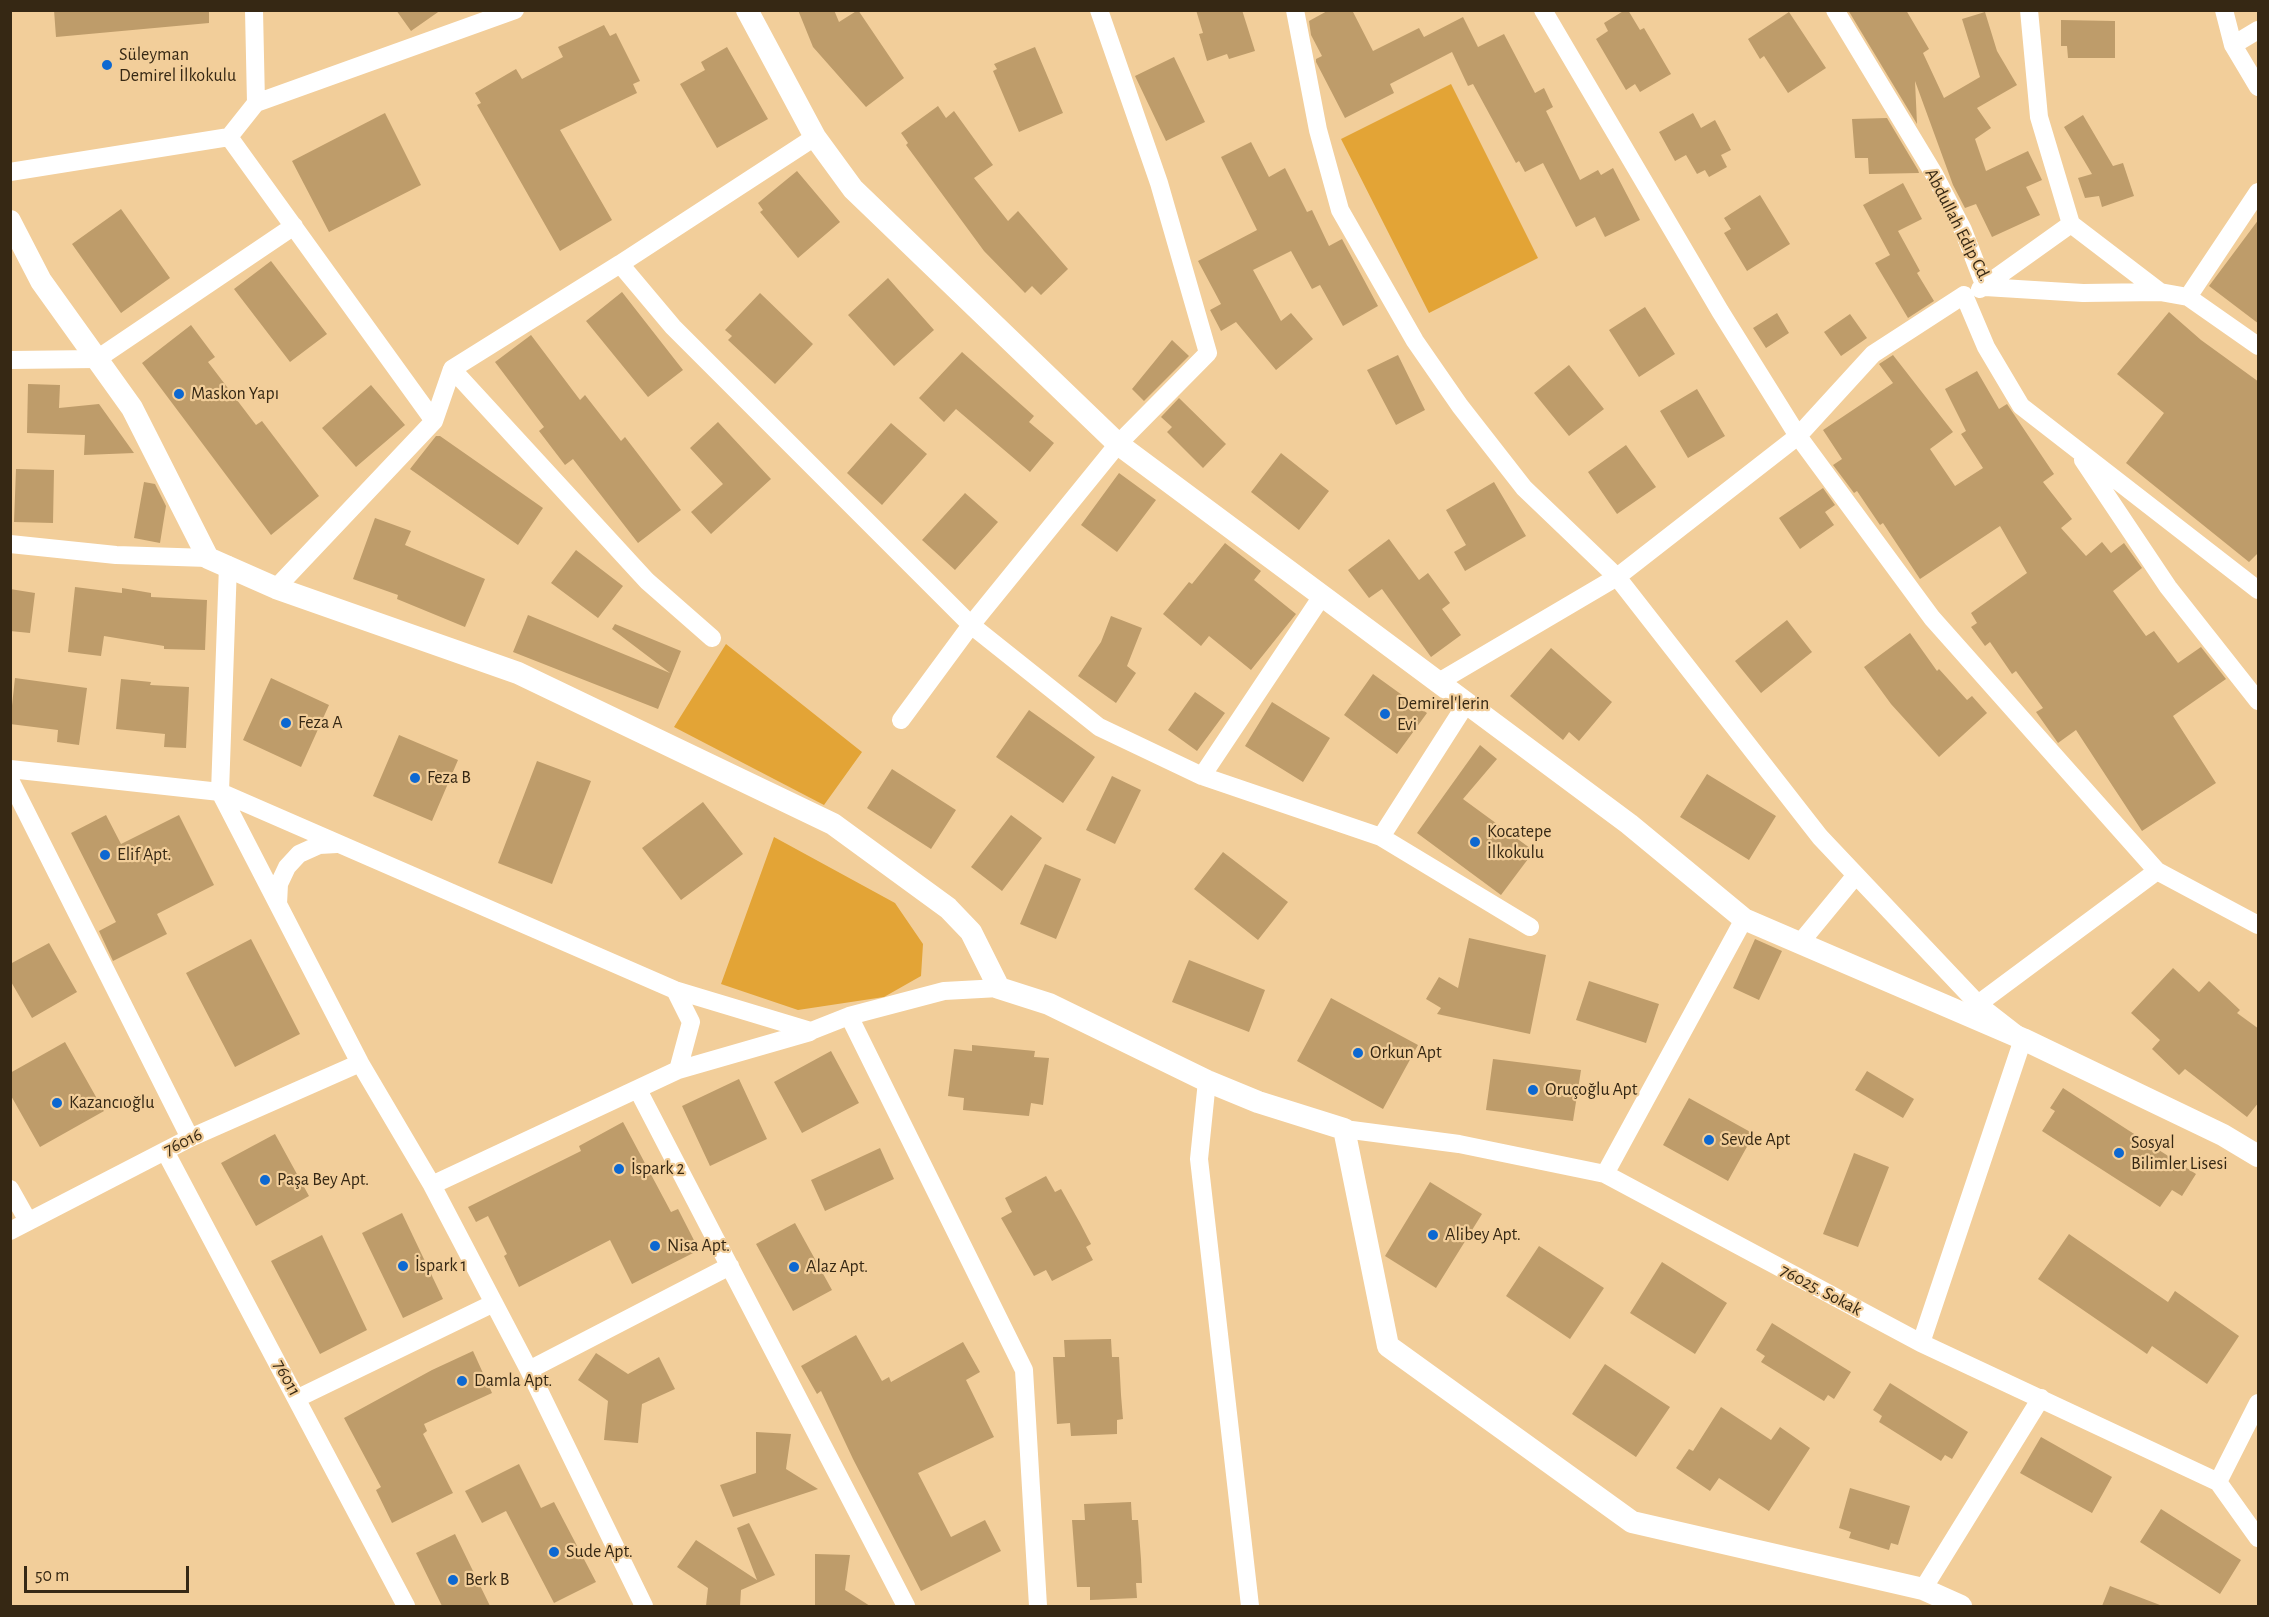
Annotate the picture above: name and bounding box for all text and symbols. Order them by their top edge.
place label: Süleyman Demirel İlkokulu [119,44,236,86]
marker: Süleyman Demirel İlkokulu [100,58,114,72]
street label: Abdullah Edip Cd. [1920,165,1996,285]
place label: Maskon Yapı [191,383,279,405]
marker: Maskon Yapı [172,387,186,401]
place label: Demirel'lerin Evi [1397,693,1489,736]
marker: Demirel'lerin Evi [1378,707,1392,721]
place label: Feza A [298,712,343,734]
marker: Feza A [279,716,293,730]
place label: Feza B [427,767,471,789]
marker: Feza B [408,771,422,785]
place label: Kocatepe İlkokulu [1487,821,1552,864]
marker: Kocatepe İlkokulu [1468,835,1482,849]
place label: Elif Apt. [117,844,171,866]
marker: Elif Apt. [98,848,112,862]
place label: Orkun Apt [1370,1042,1442,1064]
marker: Orkun Apt [1351,1046,1365,1060]
place label: Oruçoğlu Apt [1545,1079,1637,1101]
marker: Oruçoğlu Apt [1526,1083,1540,1097]
place label: Kazancıoğlu [69,1092,154,1114]
marker: Kazancıoğlu [50,1096,64,1110]
street label: 76016 [160,1123,206,1161]
place label: Sevde Apt [1721,1129,1790,1151]
place label: Sosyal Bilimler Lisesi [2131,1132,2228,1174]
marker: Sevde Apt [1702,1133,1716,1147]
marker: Sosyal Bilimler Lisesi [2112,1146,2126,1160]
place label: İspark 2 [631,1158,685,1180]
marker: İspark 2 [612,1162,626,1176]
place label: Paşa Bey Apt. [277,1169,369,1191]
marker: Paşa Bey Apt. [258,1173,272,1187]
place label: Alibey Apt. [1445,1224,1521,1246]
marker: Alibey Apt. [1426,1228,1440,1242]
place label: Nisa Apt. [667,1235,730,1257]
marker: Nisa Apt. [648,1239,662,1253]
place label: İspark 1 [415,1255,467,1277]
place label: Alaz Apt. [806,1256,868,1278]
marker: İspark 1 [396,1259,410,1273]
street label: 76025. Sokak [1776,1259,1866,1321]
marker: Alaz Apt. [787,1260,801,1274]
street label: 76011 [269,1356,305,1400]
place label: Damla Apt. [474,1370,552,1392]
marker: Damla Apt. [455,1374,469,1388]
place label: Sude Apt. [566,1541,633,1563]
marker: Sude Apt. [547,1545,561,1559]
scale bar [27,1554,192,1592]
text: 50 m [35,1567,69,1585]
place label: Berk B [465,1569,509,1591]
marker: Berk B [446,1573,460,1587]

